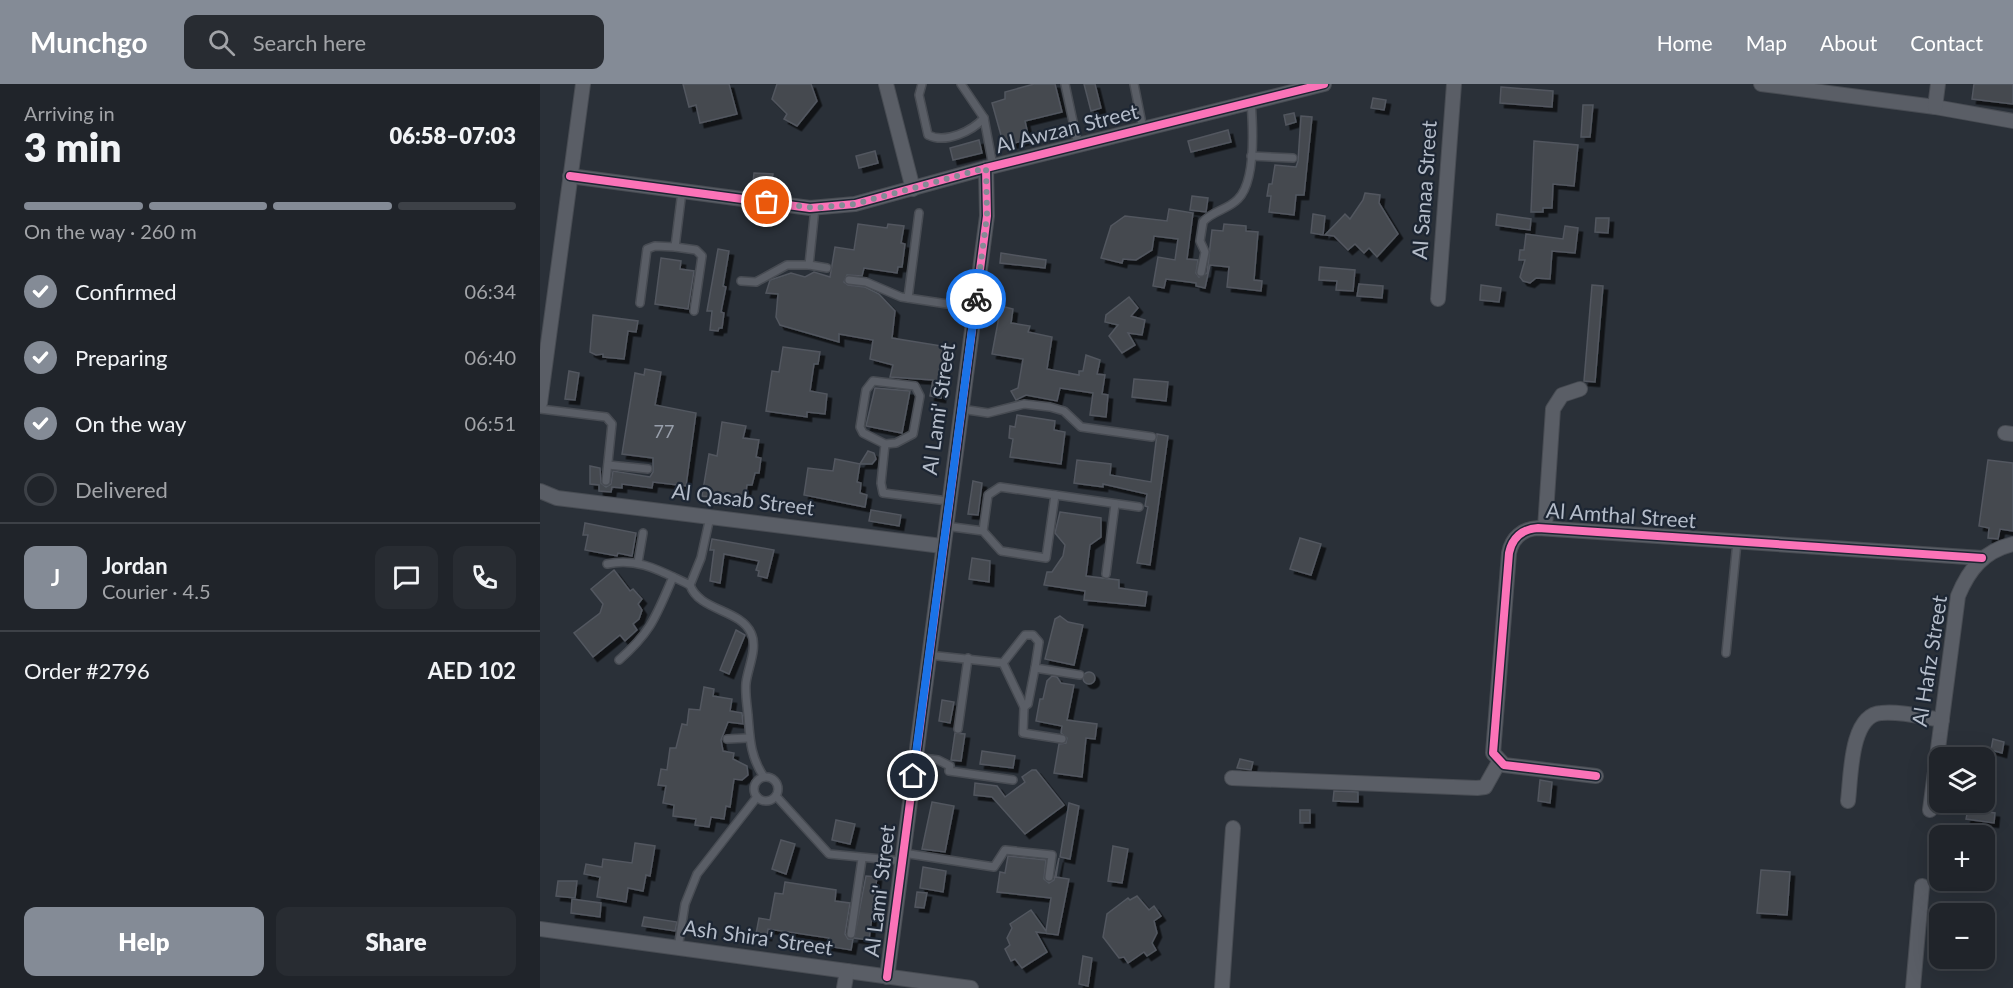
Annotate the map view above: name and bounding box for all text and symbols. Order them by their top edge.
search box [184,15,604,69]
text: Munchgo [30,25,148,59]
icon: search [205,26,238,59]
text: Search here [253,29,366,56]
text: Home [1657,30,1713,55]
text: Map [1746,30,1787,55]
text: About [1820,30,1877,55]
text: Contact [1910,30,1983,55]
street label: Al Awzan Street [993,98,1141,157]
text: Arriving in [24,101,115,125]
street label: Al Sanaa Street [1406,119,1441,260]
text: 06:58–07:03 [390,122,516,149]
text: 3 min [24,124,121,170]
pin [741,176,792,227]
icon: bag [750,185,783,218]
text: On the way · 260 m [24,219,197,243]
courier [946,269,1006,329]
icon: check [24,275,57,308]
text: Confirmed [75,278,177,305]
text: 06:34 [465,279,516,303]
icon: bike [960,283,993,316]
icon: check [24,341,57,374]
street label: Al Lami' Street [916,341,959,476]
text: Preparing [75,344,167,371]
text: 06:40 [465,345,516,369]
icon: check [24,407,57,440]
text: On the way [75,410,186,437]
text: 06:51 [465,411,516,435]
house number: 77 [654,420,674,442]
text: Delivered [75,476,168,503]
street label: Al Qasab Street [670,477,816,520]
street label: Al Amthal Street [1545,497,1697,532]
button: chat [375,546,438,609]
button: phone [453,546,516,609]
text: Jordan [102,552,168,579]
text: J [51,564,60,591]
text: Courier · 4.5 [102,579,211,603]
street label: Al Hafiz Street [1906,593,1951,728]
text: Order #2796 [24,657,150,684]
text: AED 102 [428,657,516,684]
map controls [1929,747,1995,969]
button: layers [1929,747,1995,813]
pin [887,750,938,801]
icon: home [896,759,929,792]
street label: Al Lami' Street [858,823,899,958]
button: + [1929,825,1995,891]
button: − [1929,903,1995,969]
button: Help [24,907,264,976]
button: Share [276,907,516,976]
street label: Ash Shira' Street [682,914,835,959]

